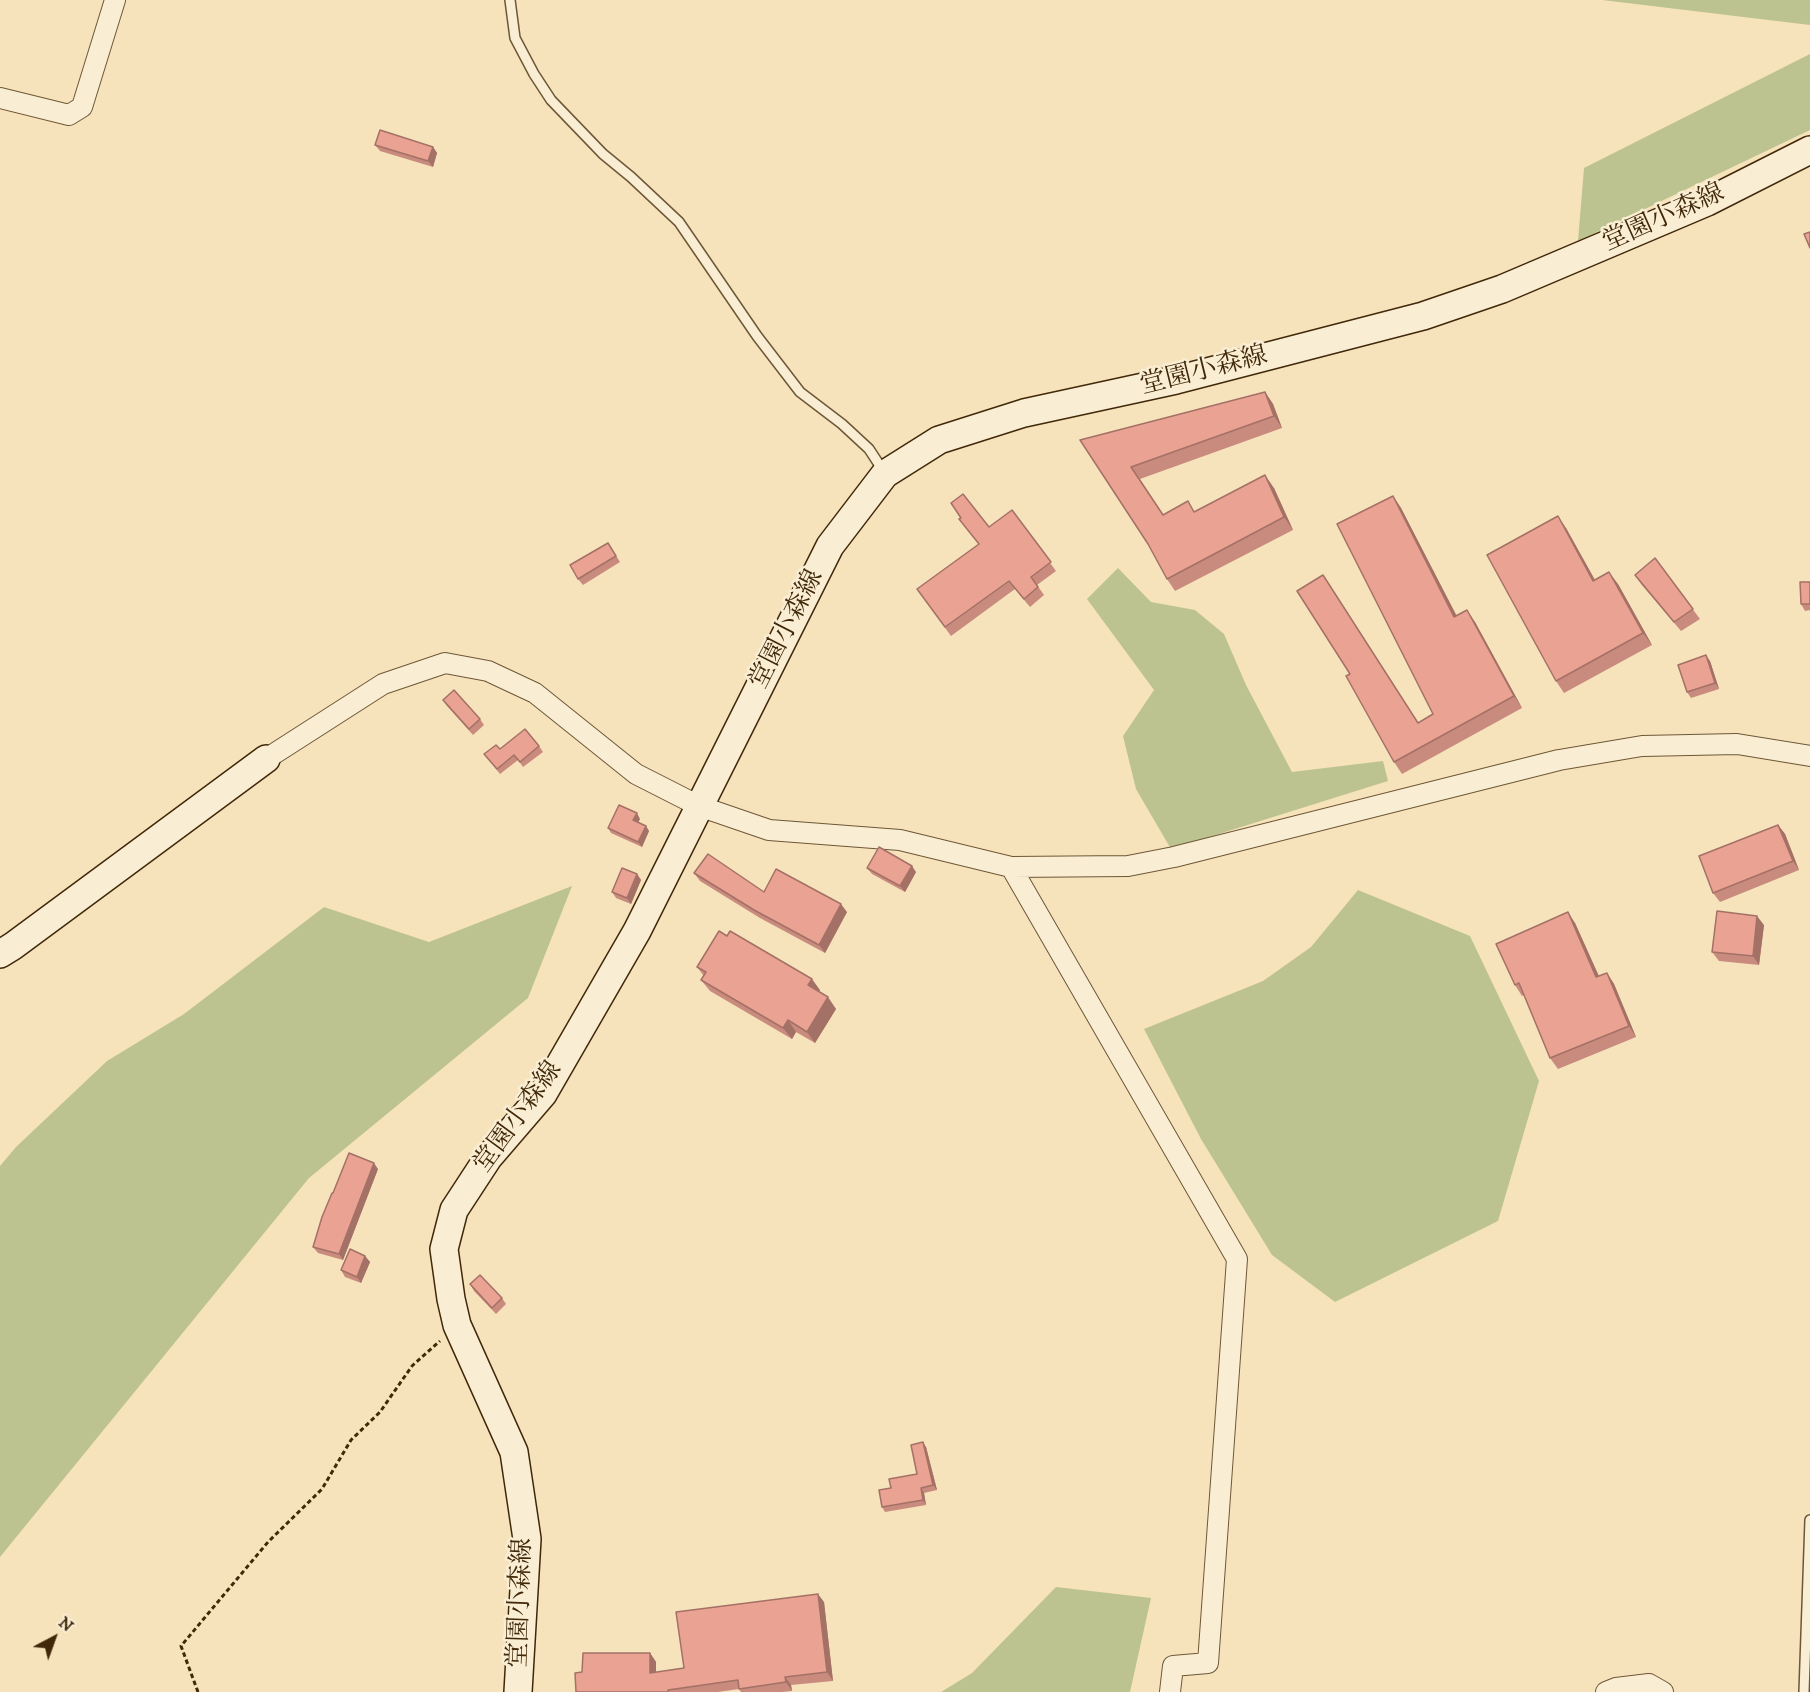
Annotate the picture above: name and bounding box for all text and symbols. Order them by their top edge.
street label: 堂園小森線 [1598,178,1730,260]
street label: 堂園小森線 [1137,341,1271,403]
street label: 堂園小森線 [745,565,831,695]
street label: 堂園小森線 [468,1056,570,1180]
street label: 堂園小森線 [504,1537,540,1669]
north arrow [24,1608,84,1668]
text: N [54,1613,77,1636]

